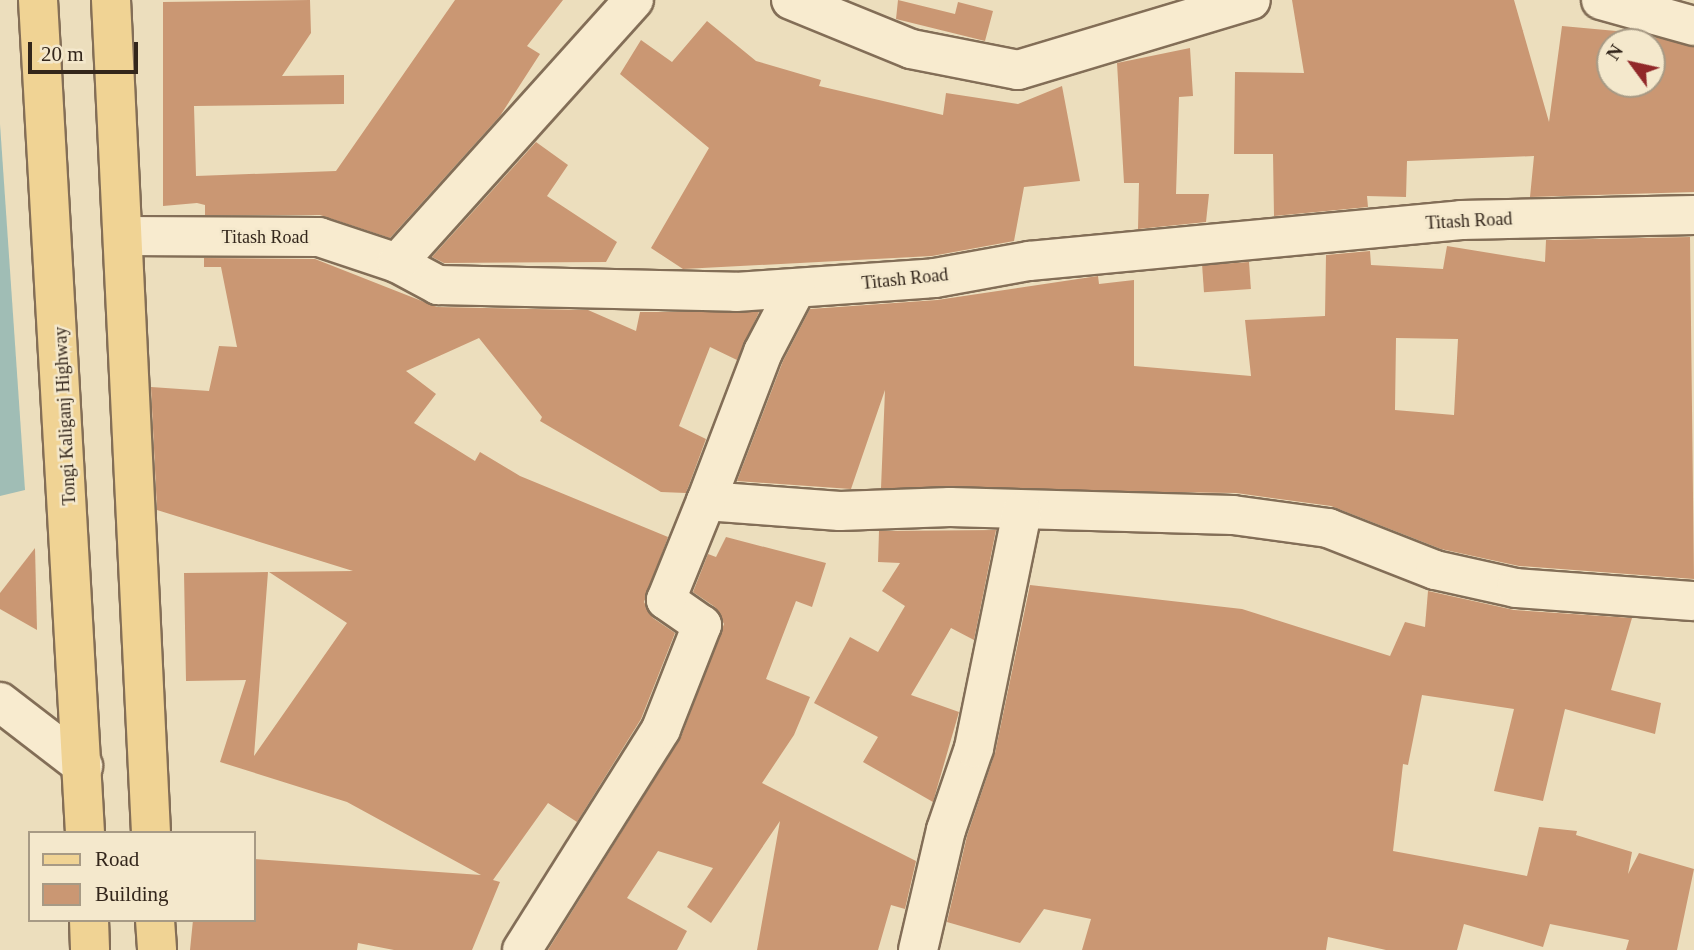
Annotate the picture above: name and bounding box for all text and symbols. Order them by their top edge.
scale bar [32,28,142,72]
north arrow [1596,28,1666,98]
text: N [1602,41,1627,64]
text: 20 m [41,42,84,66]
street label: Titash Road [1425,208,1513,234]
street label: Titash Road [222,226,308,248]
street label: Titash Road [861,264,949,294]
street label: Tongi Kaliganj Highway [50,326,80,506]
legend [28,831,256,922]
text: Road [95,847,139,871]
text: Building [95,882,169,906]

